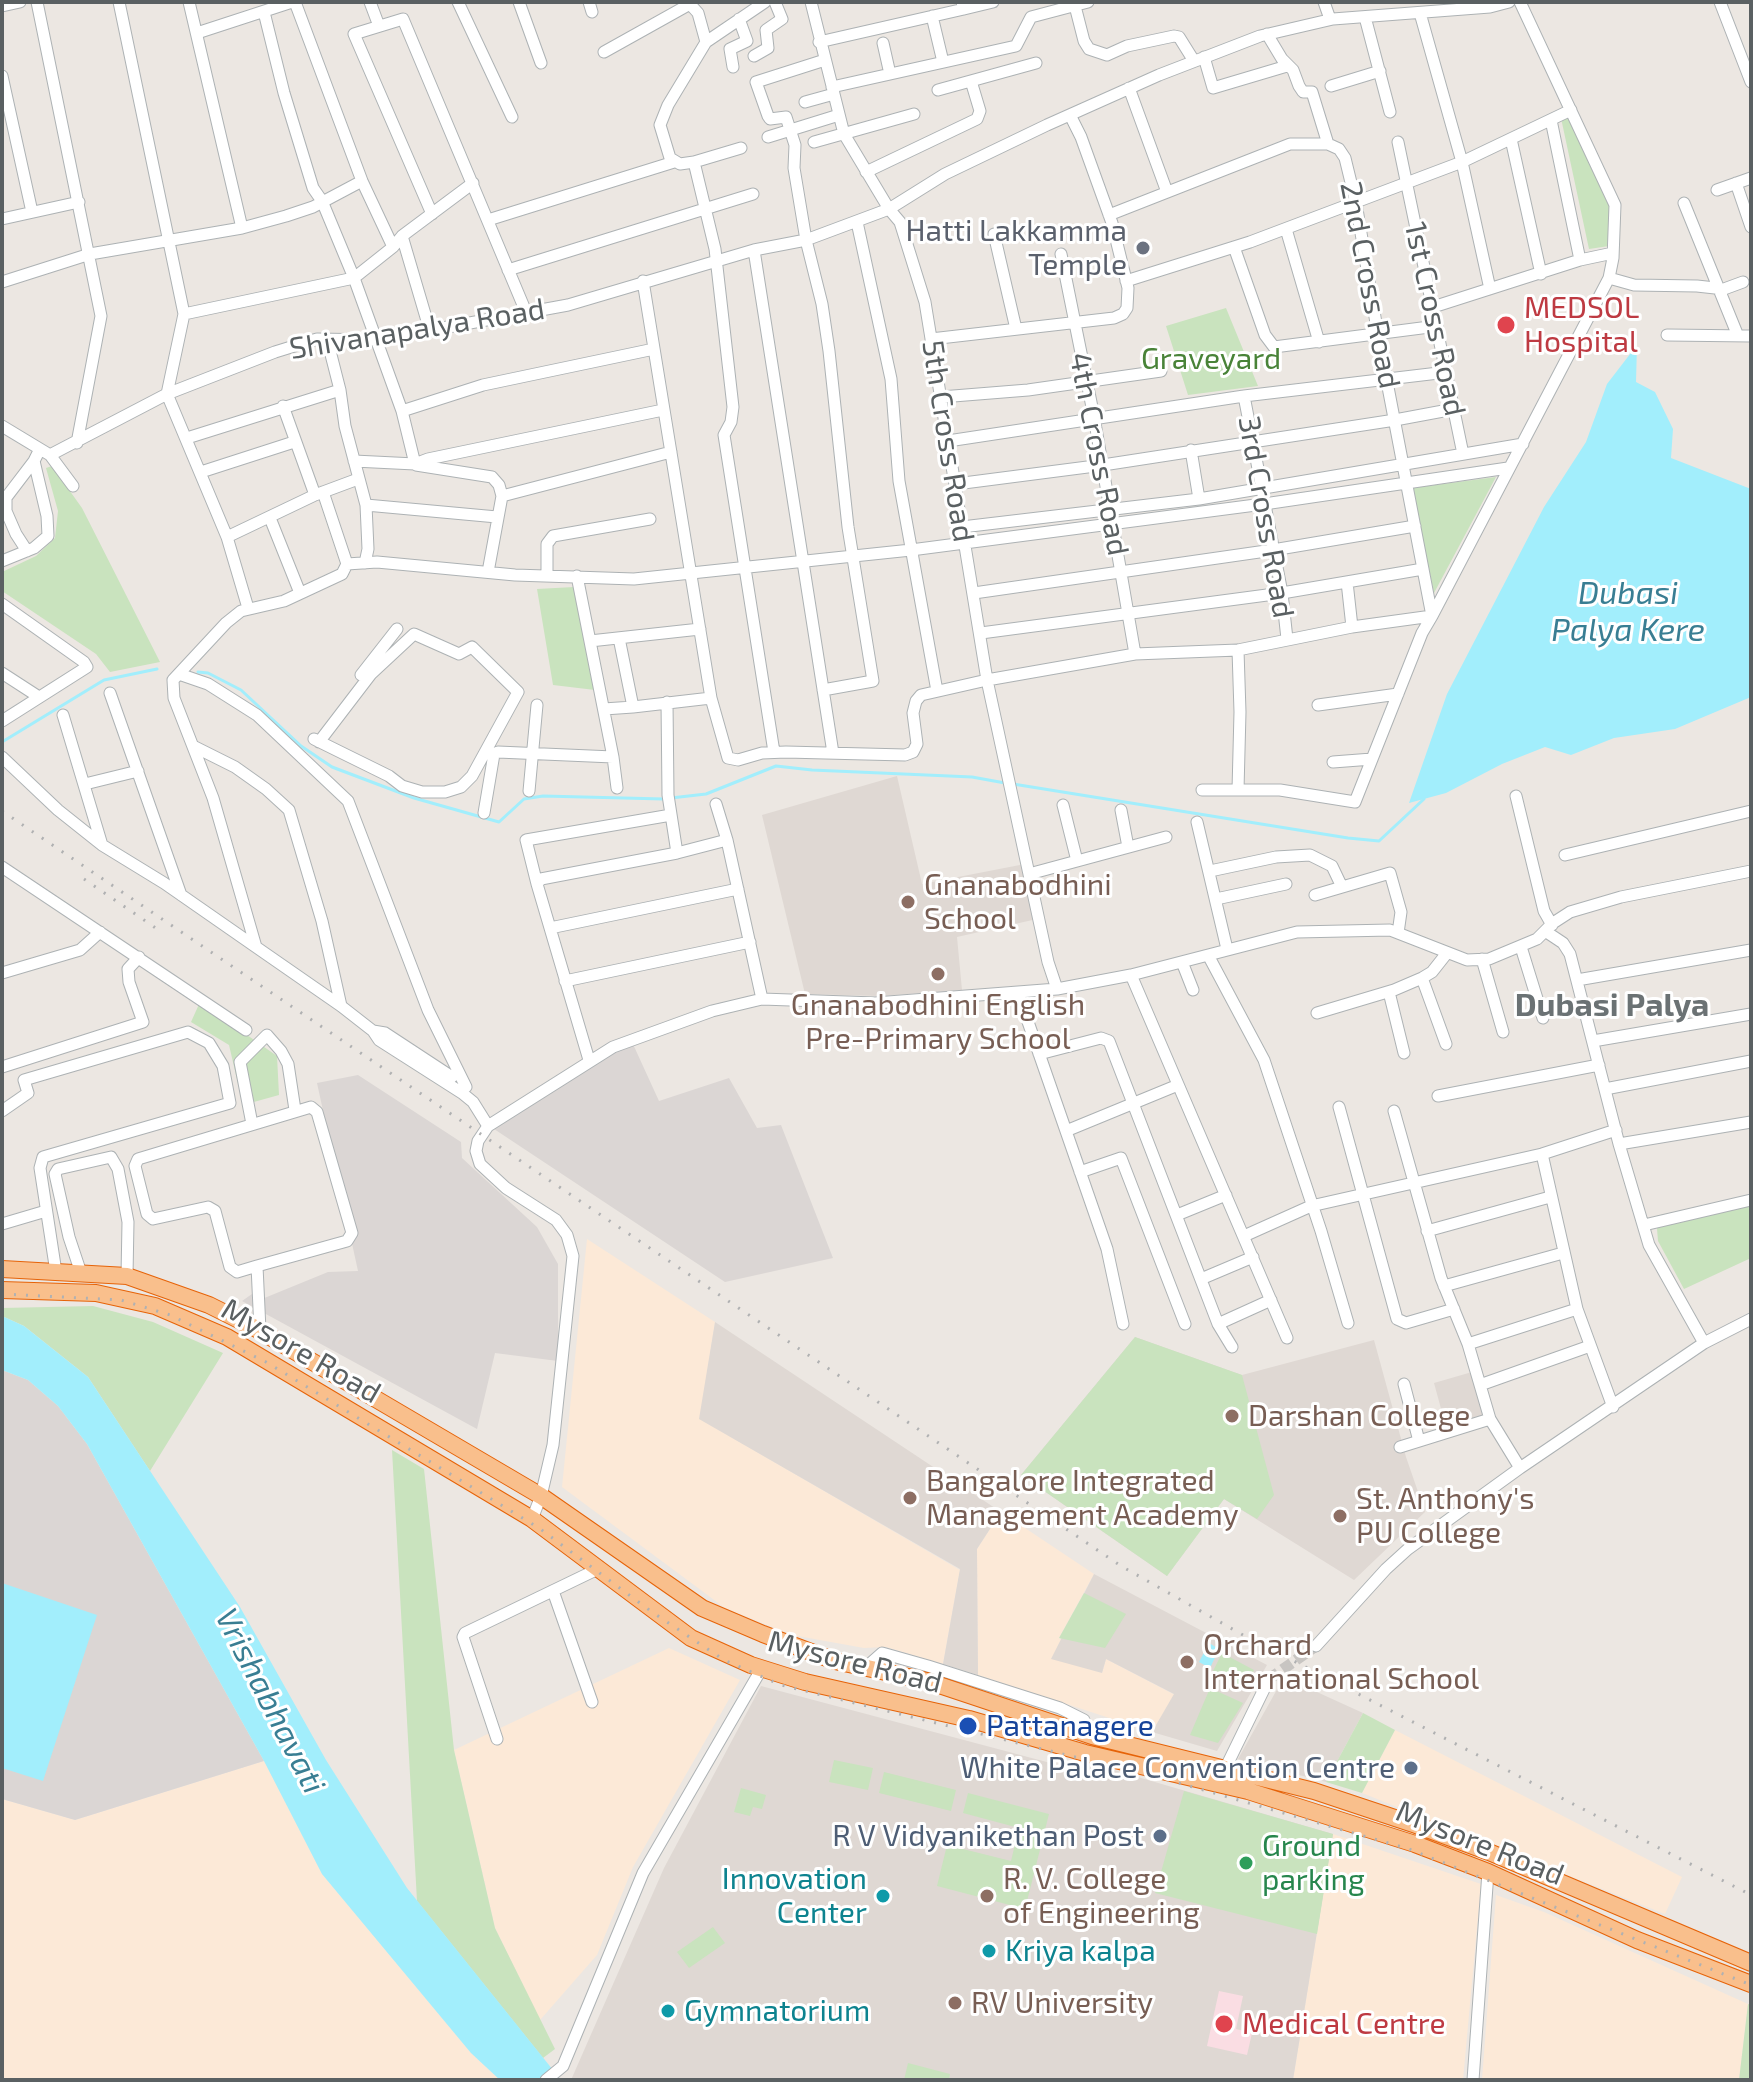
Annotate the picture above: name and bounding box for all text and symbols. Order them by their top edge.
street label: 2nd Cross Road [1332,178,1408,392]
place label: Hatti Lakkamma Temple [906,213,1127,284]
street label: 1st Cross Road [1397,219,1473,419]
marker: Hatti Lakkamma Temple [1134,239,1152,257]
place label: MEDSOL Hospital [1524,290,1639,360]
street label: Shivanapalya Road [287,291,547,367]
marker: MEDSOL Hospital [1495,314,1517,336]
street label: 5th Cross Road [914,338,982,544]
park label: Graveyard [1141,341,1281,377]
street label: 4th Cross Road [1062,349,1136,559]
street label: 3rd Cross Road [1231,413,1301,621]
water label: Dubasi Palya Kere [1551,574,1705,649]
place label: Gnanabodhini School [924,867,1112,938]
marker: Gnanabodhini School [899,893,917,911]
marker: Gnanabodhini English Pre-Primary School [929,965,947,983]
district label: Dubasi Palya [1515,986,1709,1024]
place label: Gnanabodhini English Pre-Primary School [791,987,1085,1058]
street label: Mysore Road [215,1291,387,1411]
place label: Darshan College [1248,1398,1470,1434]
marker: Darshan College [1223,1407,1241,1425]
place label: Bangalore Integrated Management Academy [926,1463,1239,1534]
place label: St. Anthony's PU College [1356,1481,1534,1552]
marker: Bangalore Integrated Management Academy [901,1489,919,1507]
marker: St. Anthony's PU College [1331,1507,1349,1525]
water label: Vrishabhavati [207,1602,333,1800]
street label: Mysore Road [764,1623,946,1701]
place label: Orchard International School [1203,1627,1479,1698]
marker: Orchard International School [1178,1653,1196,1671]
place label: Pattanagere [986,1708,1154,1744]
marker: Pattanagere [957,1715,979,1737]
place label: White Palace Convention Centre [960,1750,1395,1786]
marker: White Palace Convention Centre [1402,1759,1420,1777]
street label: Mysore Road [1391,1793,1569,1893]
place label: R V Vidyanikethan Post [832,1818,1144,1854]
marker: R V Vidyanikethan Post [1151,1827,1169,1845]
place label: Ground parking [1262,1828,1365,1898]
marker: Ground parking [1237,1854,1255,1872]
place label: Innovation Center [722,1861,867,1932]
place label: R. V. College of Engineering [1003,1861,1200,1932]
marker: Innovation Center [874,1887,892,1905]
marker: R. V. College of Engineering [978,1887,996,1905]
place label: Kriya kalpa [1005,1933,1156,1969]
marker: Kriya kalpa [980,1942,998,1960]
place label: RV University [971,1985,1153,2021]
place label: Gymnatorium [684,1993,870,2029]
marker: RV University [946,1994,964,2012]
marker: Gymnatorium [659,2002,677,2020]
place label: Medical Centre [1242,2006,1446,2042]
marker: Medical Centre [1213,2013,1235,2035]

